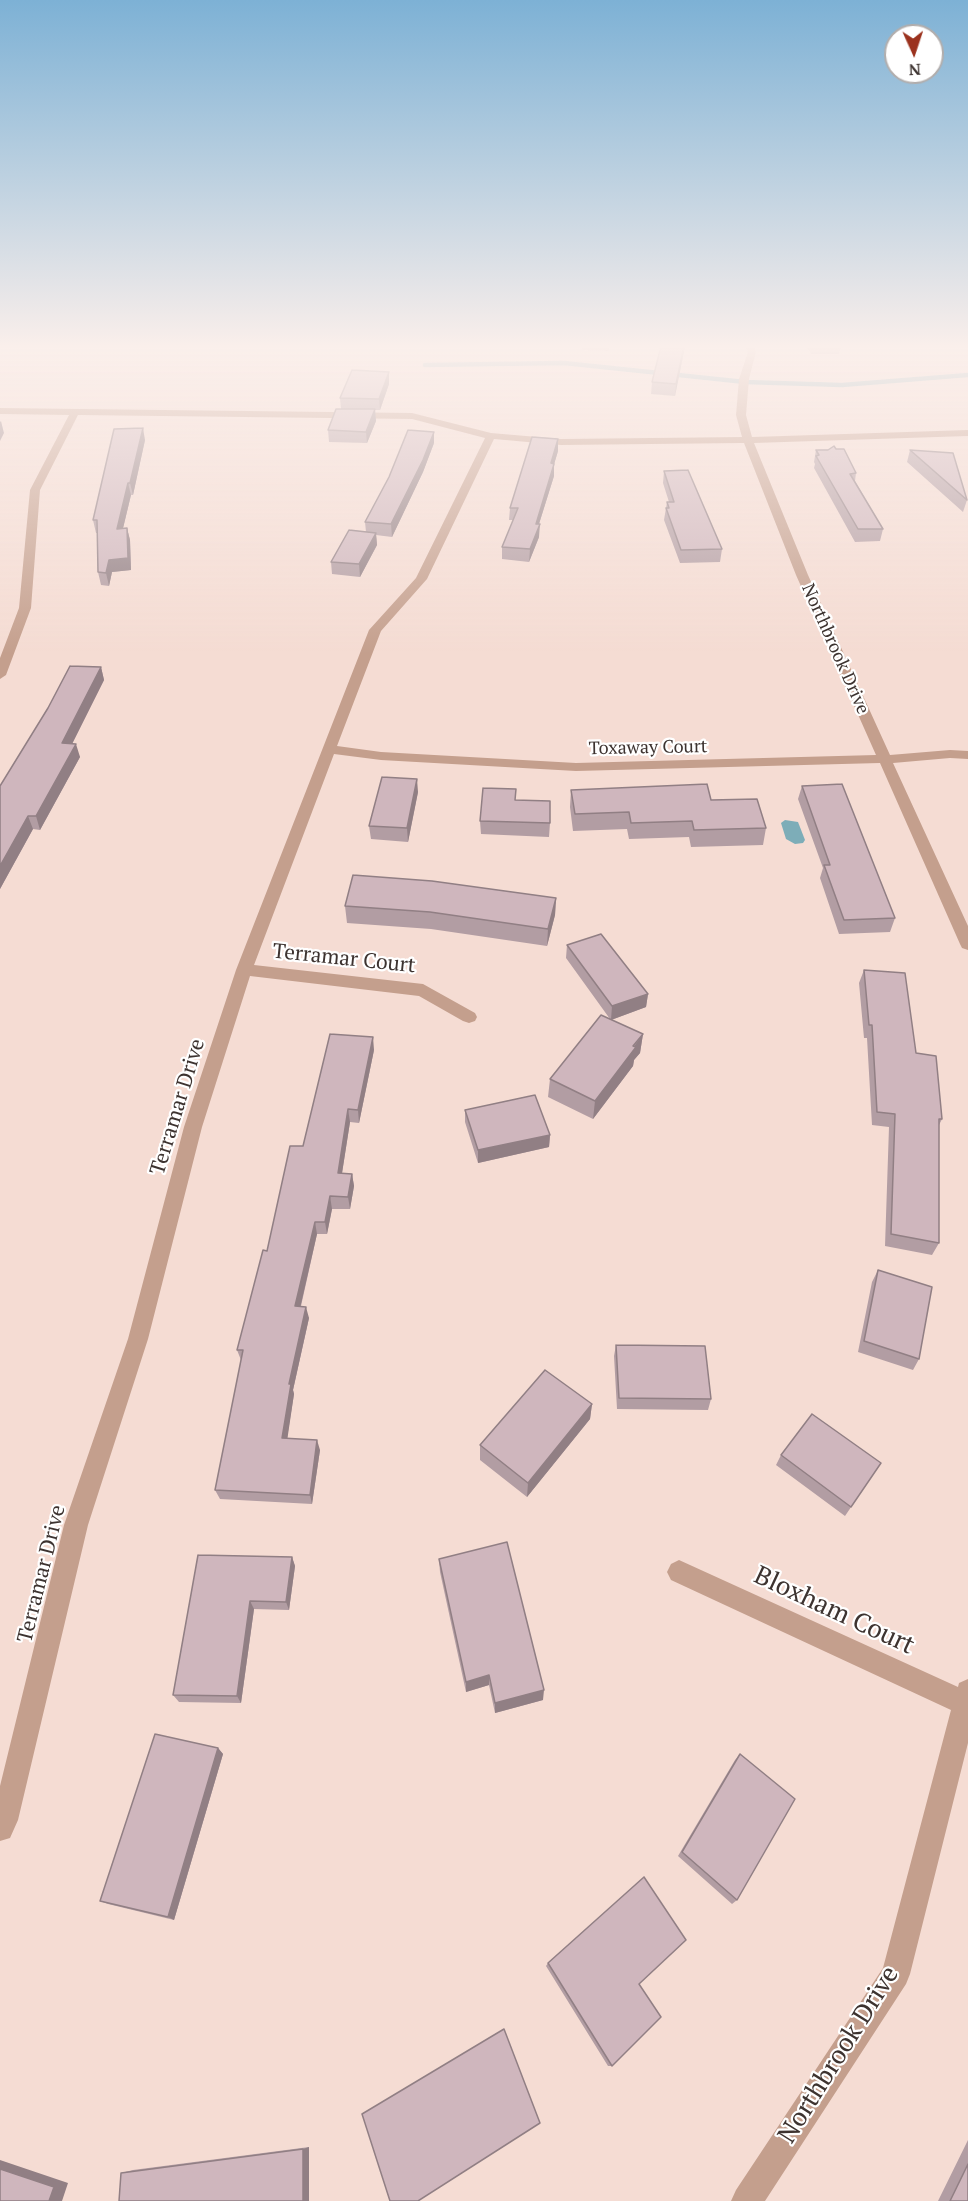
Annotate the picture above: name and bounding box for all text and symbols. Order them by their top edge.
north arrow [884,24,944,84]
text: N [908,59,921,81]
street label: Northbrook Drive [797,580,873,718]
street label: Toxaway Court [588,736,708,760]
street label: Terramar Court [271,939,417,979]
street label: Terramar Drive [145,1036,211,1178]
street label: Terramar Drive [13,1503,71,1645]
street label: Bloxham Court [749,1560,919,1662]
street label: Northbrook Drive [772,1961,906,2149]

